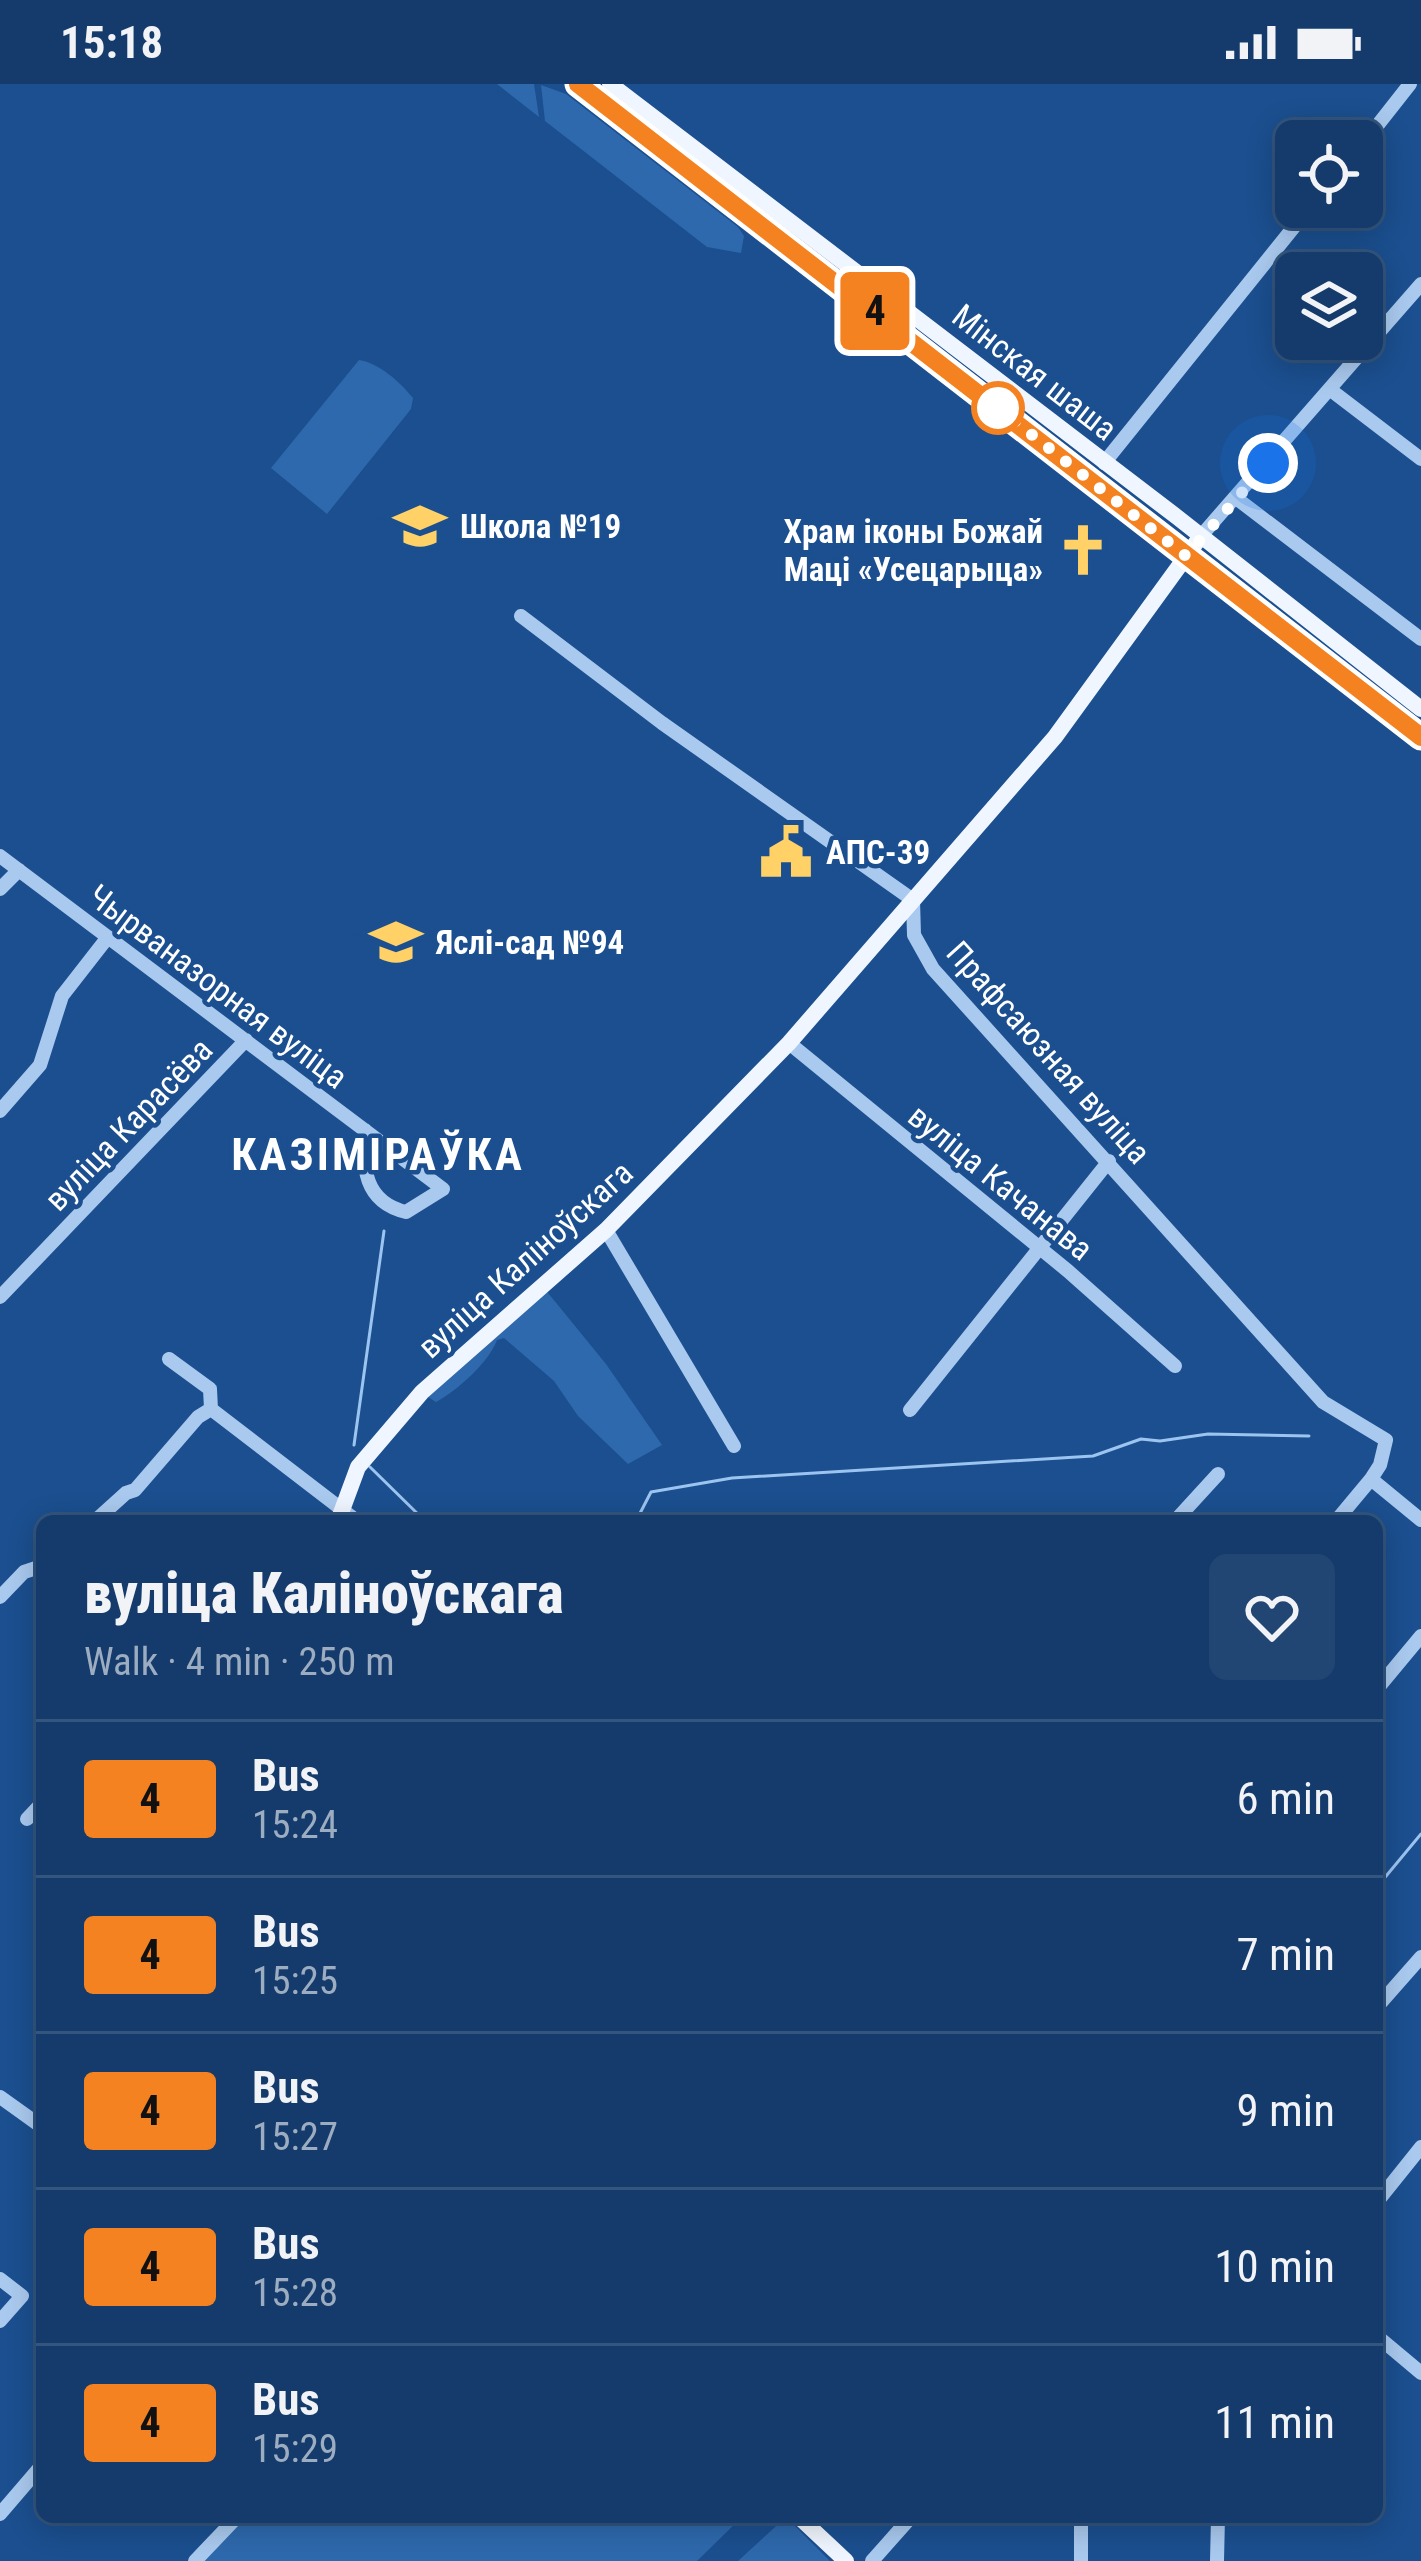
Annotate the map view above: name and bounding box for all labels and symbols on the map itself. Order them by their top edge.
line badge: 4 [836,272,914,350]
street label: Мінская шаша [945,296,1125,449]
unlabelled marker [973,383,1023,433]
your location [1238,433,1298,493]
school or university icon: Школа №19 [391,497,449,555]
place label: Школа №19 [460,507,621,546]
place label: Храм іконы Божай Маці «Усецарыца» [784,512,1043,589]
church icon: Храм іконы Божай Маці «Усецарыца» [1054,521,1112,579]
public building icon: АПС-39 [757,823,815,881]
place label: АПС-39 [826,833,930,872]
street label: Чырваназорная вуліца [80,876,355,1097]
school or university icon: Яслі-сад №94 [367,913,425,971]
place label: Яслі-сад №94 [435,923,624,962]
street label: Прафсаюзная вуліца [939,933,1159,1171]
street label: вуліца Карасёва [36,1030,220,1219]
street label: вуліца Качанава [901,1096,1101,1269]
district label: КАЗІМІРАЎКА [231,1128,525,1181]
street label: вуліца Каліноўскага [410,1153,641,1366]

